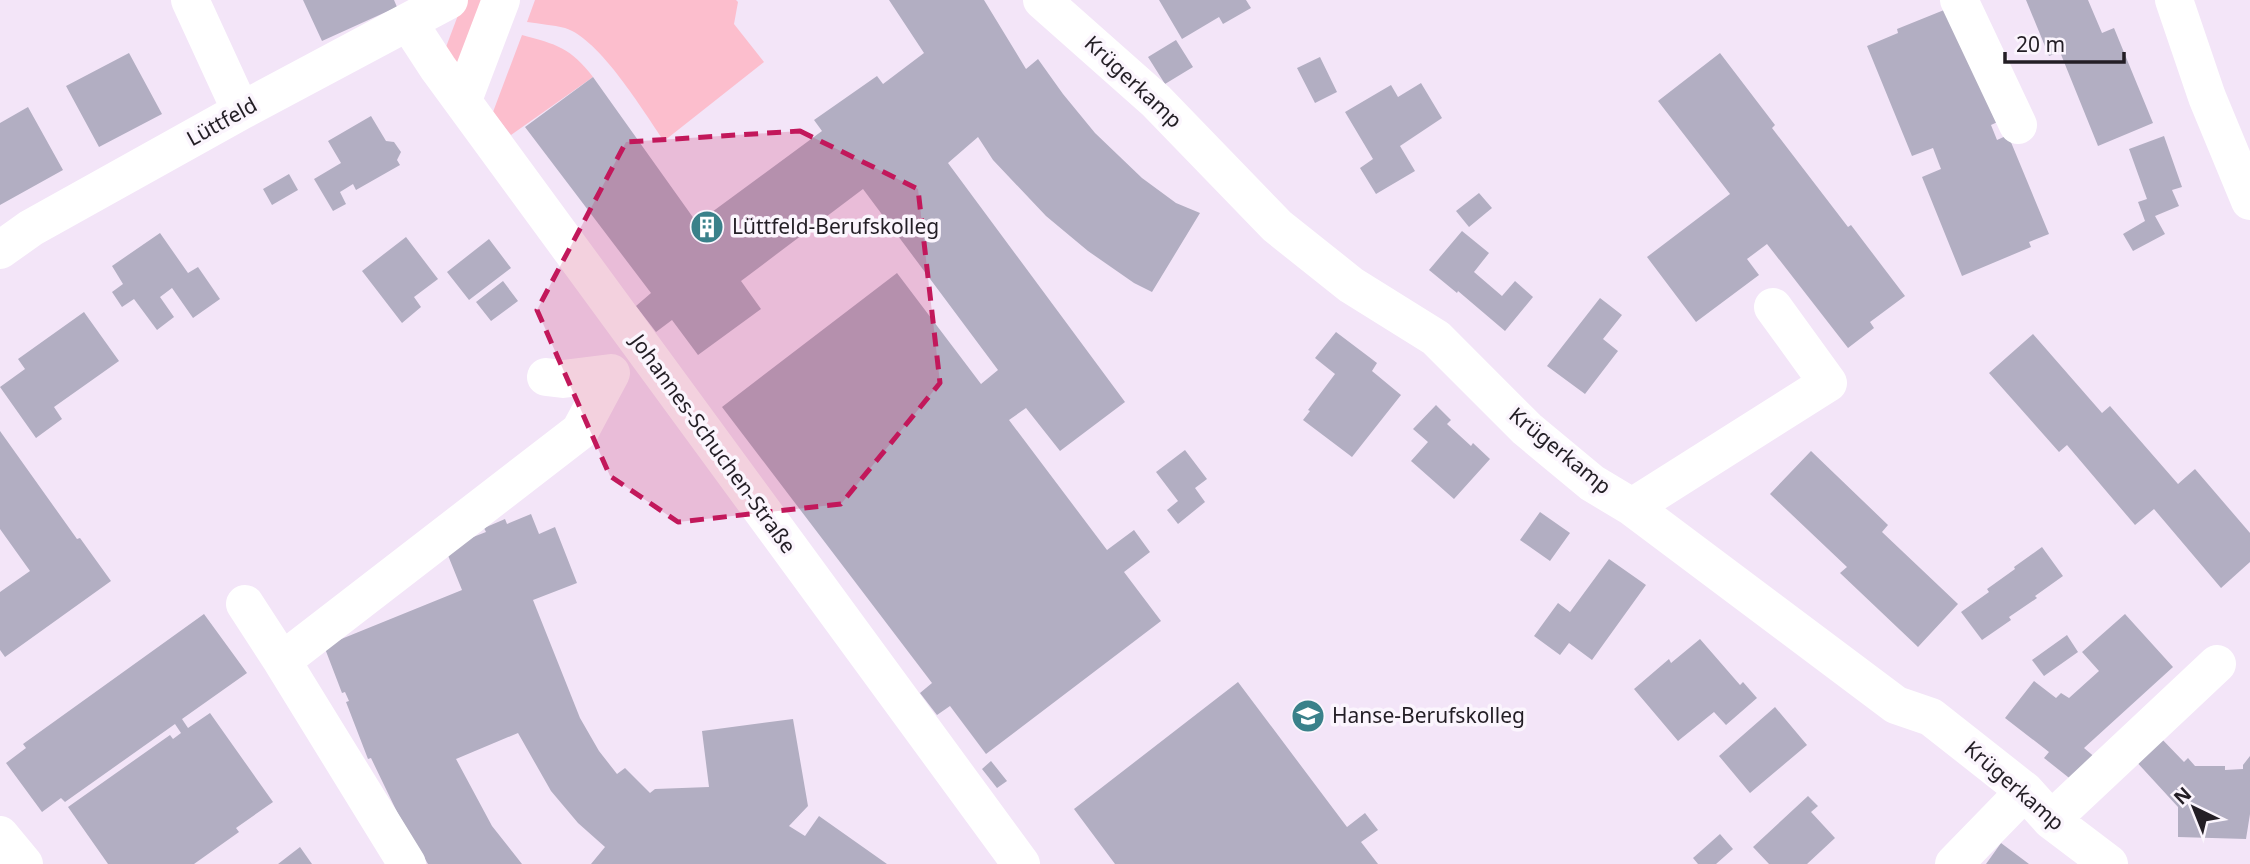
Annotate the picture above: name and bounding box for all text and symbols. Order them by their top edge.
scale bar [2005,21,2124,65]
street label: Krügerkamp [1079,29,1188,134]
text: 20 m [2016,30,2065,58]
street label: Lüttfeld [181,90,262,152]
building icon: Lüttfeld-Berufskolleg [688,208,726,246]
place label: Lüttfeld-Berufskolleg [732,212,939,240]
street label: Johannes-Schuchen-Straße [624,327,803,559]
street label: Krügerkamp [1504,400,1617,500]
school or university icon: Hanse-Berufskolleg [1289,697,1327,735]
place label: Hanse-Berufskolleg [1332,701,1525,729]
street label: Krügerkamp [1959,734,2070,836]
north arrow [2159,773,2229,843]
text: N [2168,781,2197,810]

